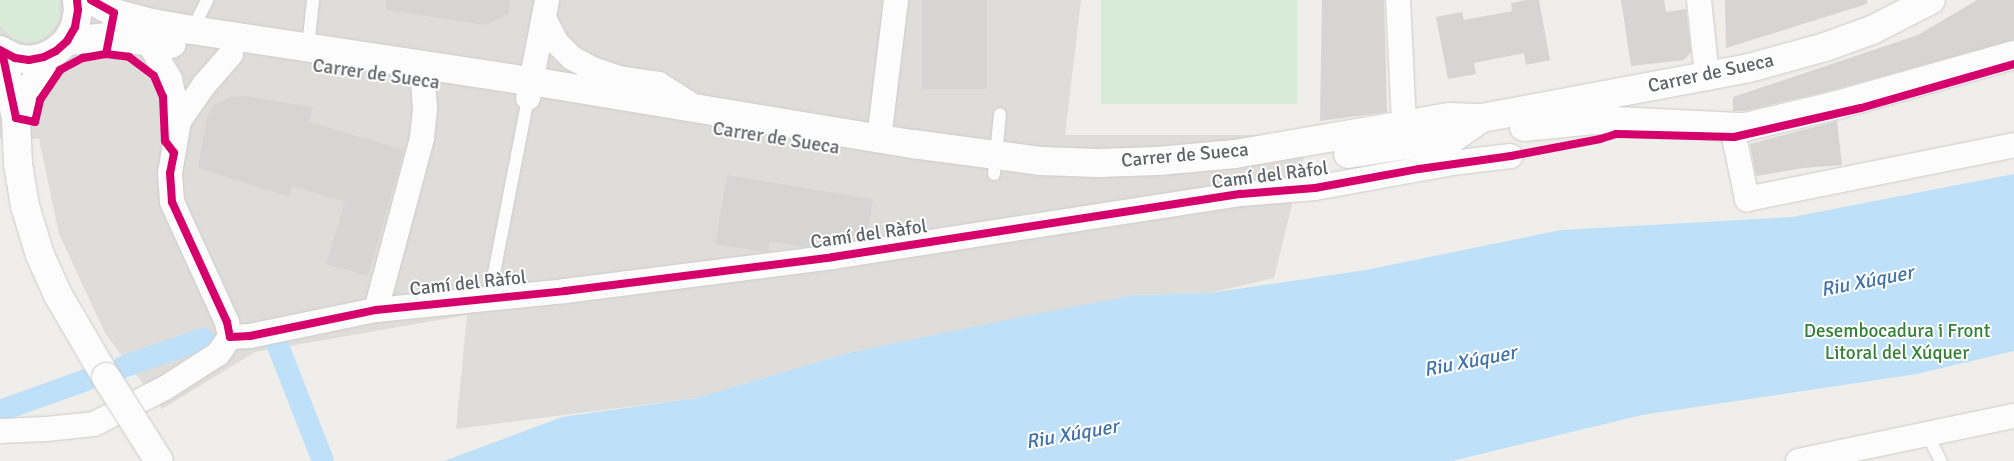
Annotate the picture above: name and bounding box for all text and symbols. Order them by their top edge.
street label: Carrer de Sueca [1646,50,1776,98]
street label: Carrer de Sueca [311,55,441,95]
street label: Carrer de Sueca [711,118,841,160]
street label: Carrer de Sueca [1120,139,1250,173]
street label: Camí del Ràfol [1210,158,1330,194]
street label: Camí del Ràfol [809,216,929,254]
water label: Riu Xúquer [1819,260,1915,302]
street label: Camí del Ràfol [408,267,528,301]
park label: Desembocadura i Front Litoral del Xúquer [1804,321,1990,365]
water label: Riu Xúquer [1422,340,1518,382]
water label: Riu Xúquer [1024,414,1120,454]

